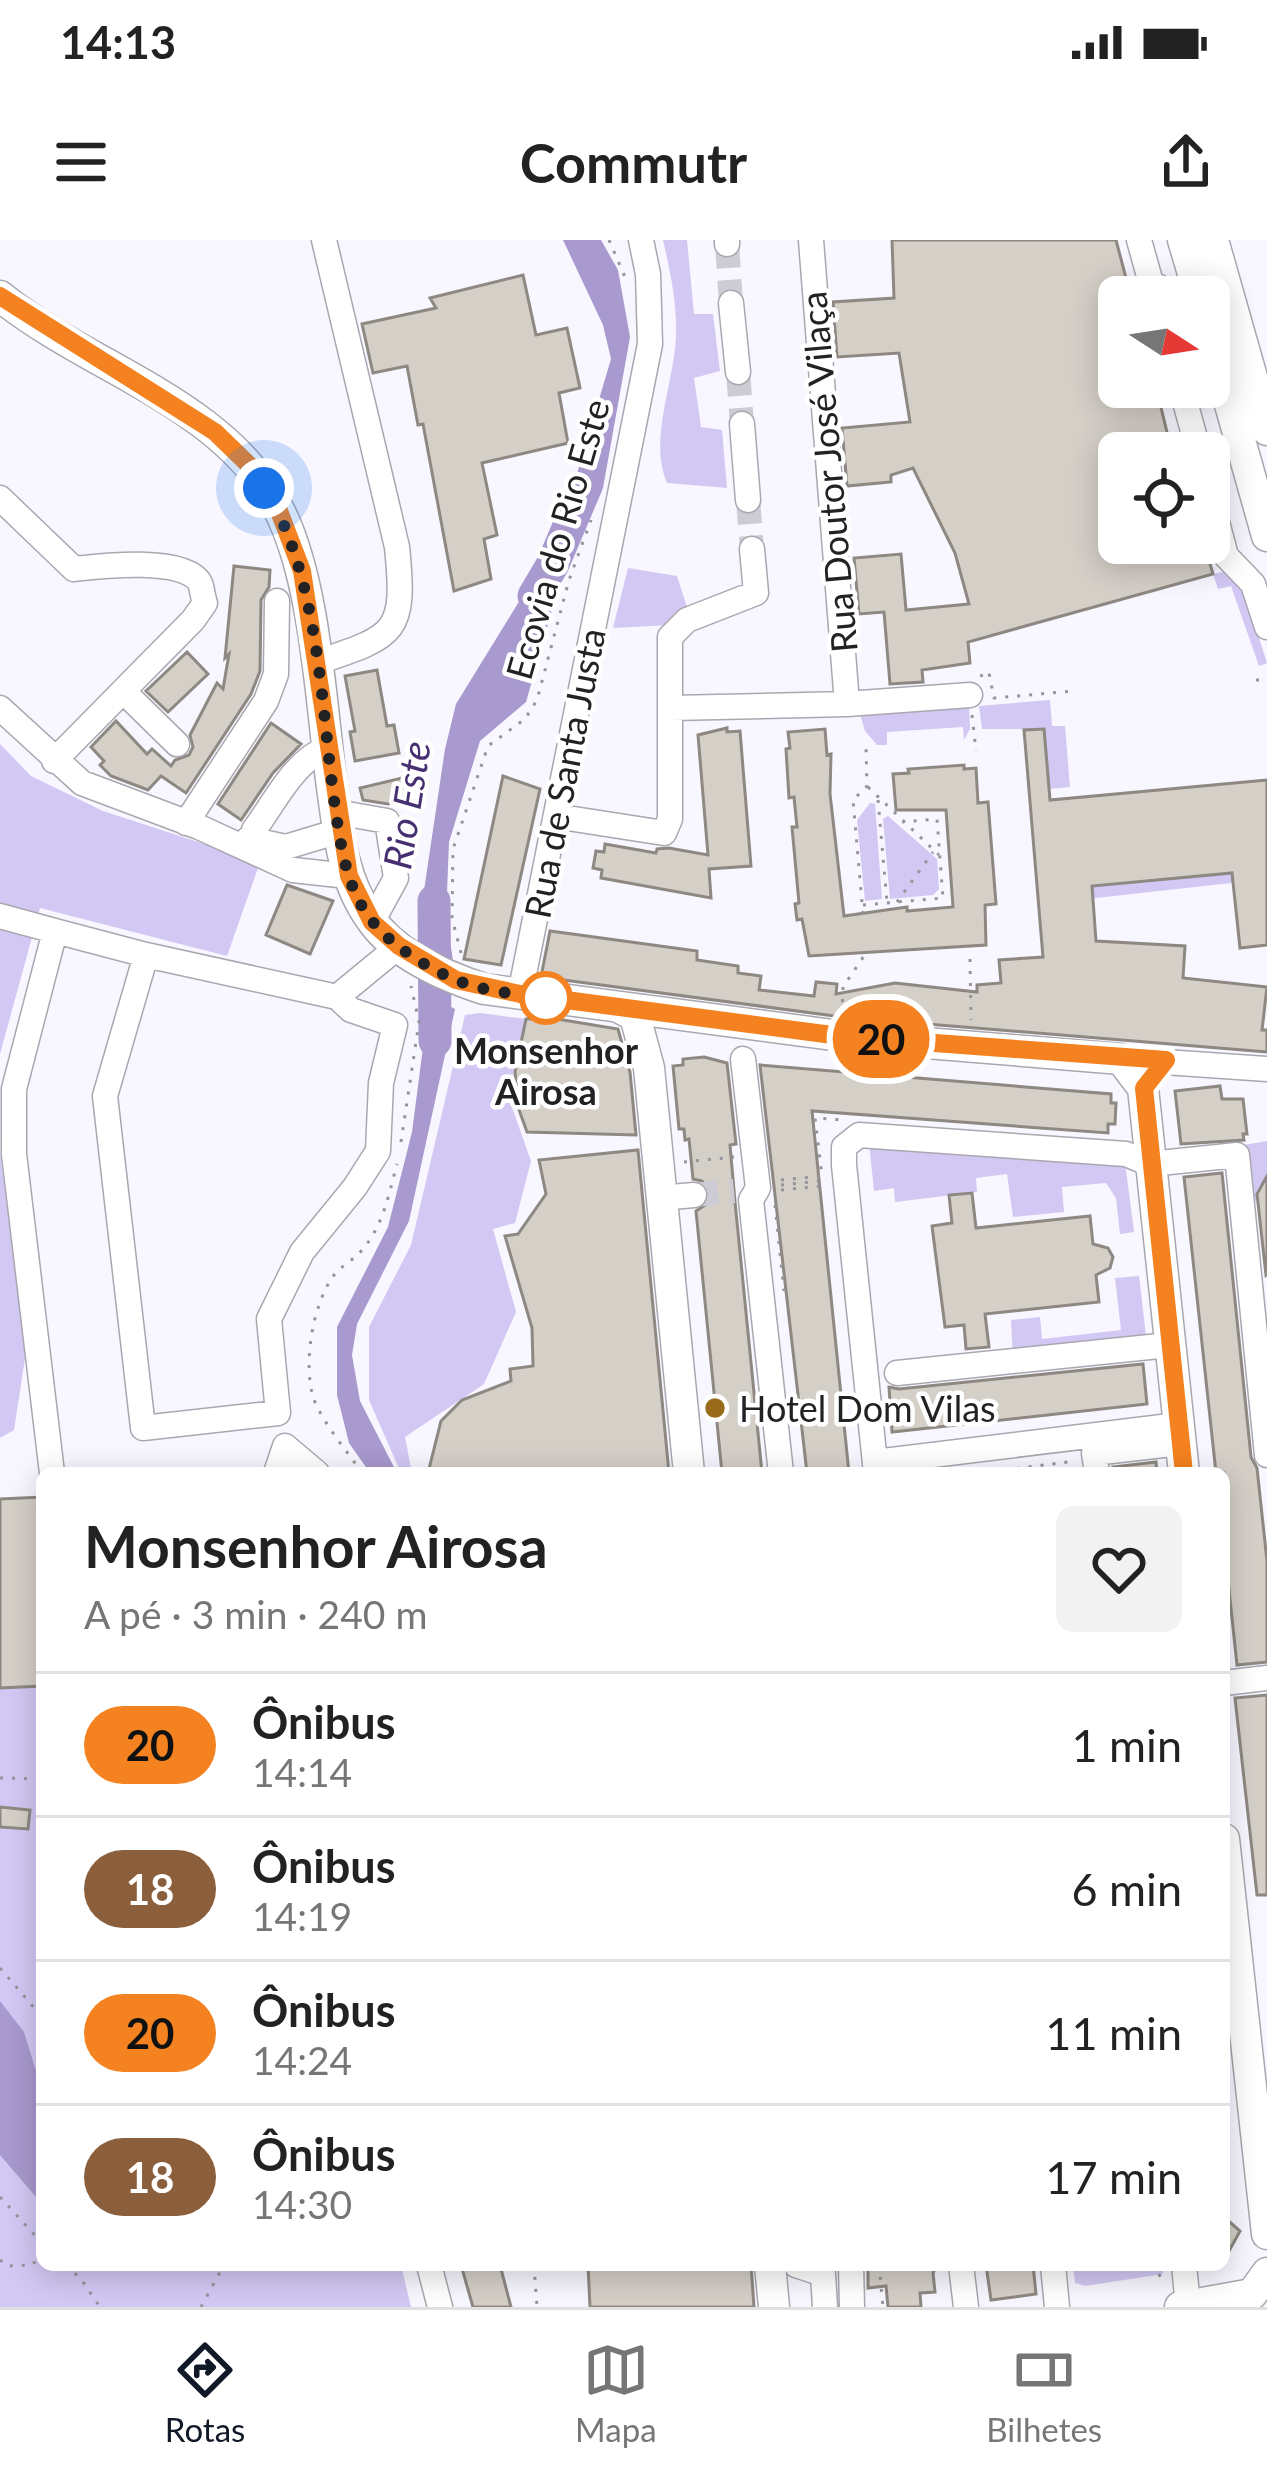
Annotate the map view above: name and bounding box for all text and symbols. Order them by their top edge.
text: 14:13 [60,15,176,69]
icon: menu [48,129,114,195]
icon: share [1153,129,1219,195]
text: Commutr [520,130,747,195]
north arrow [1098,276,1230,408]
map controls [1098,276,1230,564]
street label: Rua Doutor José Vilaça [790,290,866,654]
street label: Ecovia do Rio Este [496,394,618,684]
button: locate [1098,432,1230,564]
your location [234,458,294,518]
street label: Rua de Santa Justa [514,624,614,922]
water label: Rio Este [373,738,439,872]
marker: Monsenhor Airosa [521,973,571,1023]
line badge: 20 [827,1000,935,1078]
text: 20 [857,1014,905,1064]
place label: Monsenhor Airosa [454,1028,639,1113]
place label: Hotel Dom Vilas [739,1386,996,1430]
marker: Hotel Dom Vilas [702,1395,728,1421]
button: heart [1056,1506,1182,1632]
text: Monsenhor Airosa [84,1512,548,1580]
text: A pé · 3 min · 240 m [84,1591,427,1637]
text: Ônibus [252,1695,395,1749]
text: 1 min [1071,1718,1182,1772]
text: 20 [126,1720,174,1770]
text: 14:14 [252,1749,352,1795]
text: Ônibus [252,1839,395,1893]
text: 6 min [1071,1862,1182,1916]
text: 18 [126,1864,174,1914]
text: 14:19 [252,1893,352,1939]
text: Ônibus [252,1983,395,2037]
text: 11 min [1045,2006,1182,2060]
text: 20 [126,2008,174,2058]
text: 14:24 [252,2037,352,2083]
text: Ônibus [252,2127,395,2181]
text: 17 min [1045,2150,1182,2204]
text: 18 [126,2152,174,2202]
text: 14:30 [252,2181,352,2227]
tab: Rotas [165,2337,245,2449]
tab: Mapa [575,2337,657,2449]
tab: Bilhetes [986,2337,1102,2449]

